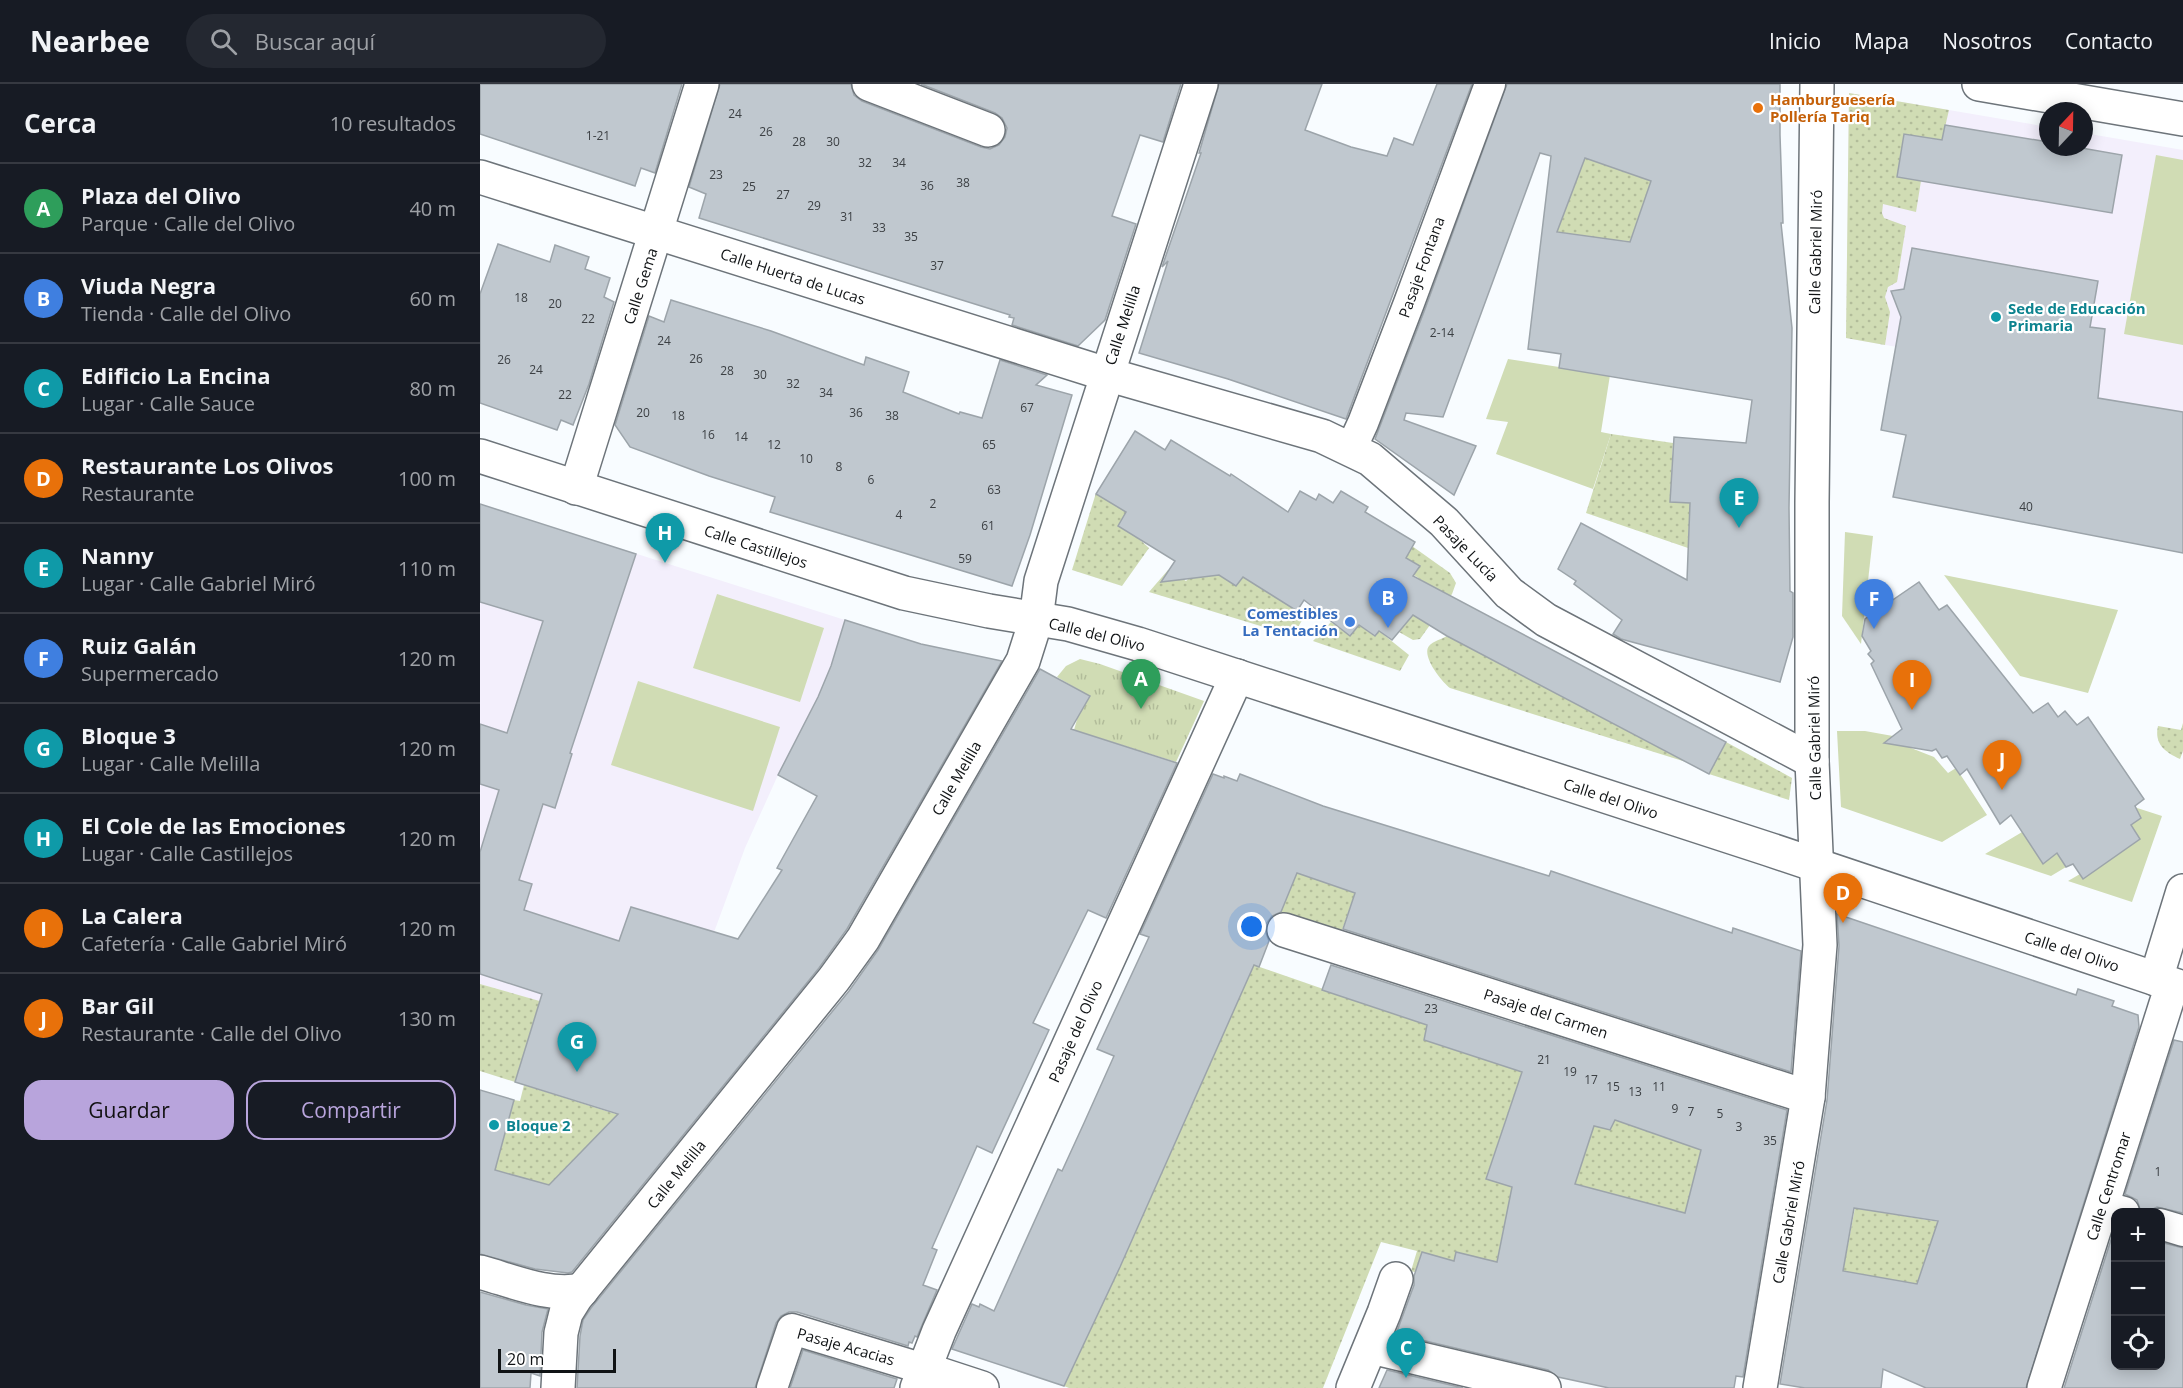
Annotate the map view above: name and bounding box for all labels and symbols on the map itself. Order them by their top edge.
place label: Hamburguesería Pollería Tariq [1770,89,1895,126]
marker: Hamburguesería Pollería Tariq [1751,101,1765,115]
north arrow [2039,102,2093,156]
house number: 24 [728,105,742,122]
house number: 26 [759,123,773,140]
house number: 1-21 [586,127,610,144]
house number: 28 [792,133,806,150]
house number: 30 [826,133,840,150]
house number: 32 [858,154,872,171]
house number: 34 [892,154,906,171]
house number: 23 [709,166,723,183]
house number: 38 [956,174,970,191]
house number: 36 [920,177,934,194]
house number: 25 [742,178,756,195]
house number: 27 [776,186,790,203]
street label: Calle Gabriel Miró [1804,190,1826,314]
house number: 29 [807,197,821,214]
house number: 31 [840,208,854,225]
street label: Pasaje Fontana [1393,214,1449,320]
house number: 33 [872,219,886,236]
house number: 35 [904,228,918,245]
street label: Calle Huerta de Lucas [718,243,868,309]
street label: Calle Gema [618,245,662,327]
house number: 37 [930,257,944,274]
street label: Calle Melilla [1100,282,1144,368]
house number: 18 [514,289,528,306]
house number: 20 [548,295,562,312]
place label: Sede de Educación Primaria [2008,298,2146,335]
house number: 22 [581,310,595,327]
marker: Sede de Educación Primaria [1989,310,2003,324]
house number: 2-14 [1430,324,1454,341]
house number: 24 [657,332,671,349]
house number: 26 [689,350,703,367]
house number: 26 [497,351,511,368]
house number: 24 [529,361,543,378]
house number: 28 [720,362,734,379]
house number: 30 [753,366,767,383]
house number: 32 [786,375,800,392]
house number: 34 [819,384,833,401]
house number: 22 [558,386,572,403]
house number: 67 [1020,399,1034,416]
house number: 20 [636,404,650,421]
house number: 36 [849,404,863,421]
house number: 18 [671,407,685,424]
house number: 38 [885,407,899,424]
house number: 16 [701,426,715,443]
house number: 14 [734,428,748,445]
house number: 12 [767,436,781,453]
house number: 65 [982,436,996,453]
house number: 10 [799,450,813,467]
house number: 8 [836,458,843,475]
house number: 6 [868,471,875,488]
pin: E [1720,478,1758,528]
house number: 63 [987,481,1001,498]
house number: 2 [930,495,937,512]
house number: 40 [2019,498,2033,515]
house number: 4 [896,506,903,523]
street label: Pasaje Lucía [1429,510,1503,586]
pin: H [646,514,684,563]
house number: 61 [981,517,995,534]
street label: Calle Castillejos [702,520,810,572]
house number: 59 [958,550,972,567]
pin: B [1368,578,1408,628]
pin: F [1854,580,1894,629]
place label: Comestibles La Tentación [1242,603,1338,640]
street label: Calle del Olivo [1047,612,1147,656]
marker: Comestibles La Tentación [1343,615,1357,629]
pin: A [1122,660,1160,709]
pin: I [1892,660,1932,710]
street label: Calle Gabriel Miró [1803,676,1825,800]
street label: Calle Melilla [927,737,985,819]
pin: J [1982,740,2021,790]
street label: Calle del Olivo [1561,773,1661,823]
pin: D [1824,874,1862,923]
your location [1237,912,1266,941]
street label: Calle del Olivo [2022,926,2122,976]
street label: Pasaje del Olivo [1043,977,1107,1085]
street label: Pasaje del Carmen [1481,983,1611,1043]
house number: 23 [1424,1000,1438,1017]
pin: G [558,1022,596,1072]
house number: 21 [1537,1051,1551,1068]
house number: 19 [1563,1063,1577,1080]
house number: 17 [1584,1071,1598,1088]
house number: 15 [1606,1078,1620,1095]
house number: 11 [1652,1078,1666,1095]
house number: 13 [1628,1083,1642,1100]
house number: 9 [1672,1100,1679,1117]
house number: 7 [1688,1103,1695,1120]
house number: 5 [1717,1105,1724,1122]
place label: Bloque 2 [506,1115,571,1135]
marker: Bloque 2 [487,1118,501,1132]
house number: 3 [1736,1118,1743,1135]
street label: Calle Centromar [2081,1129,2135,1243]
house number: 35 [1763,1132,1777,1149]
street label: Calle Melilla [642,1135,710,1213]
street label: Calle Gabriel Miró [1767,1159,1809,1285]
house number: 1 [2155,1163,2161,1180]
street label: Pasaje Acacias [795,1323,897,1369]
pin: C [1386,1328,1426,1378]
scale bar [498,1346,616,1374]

